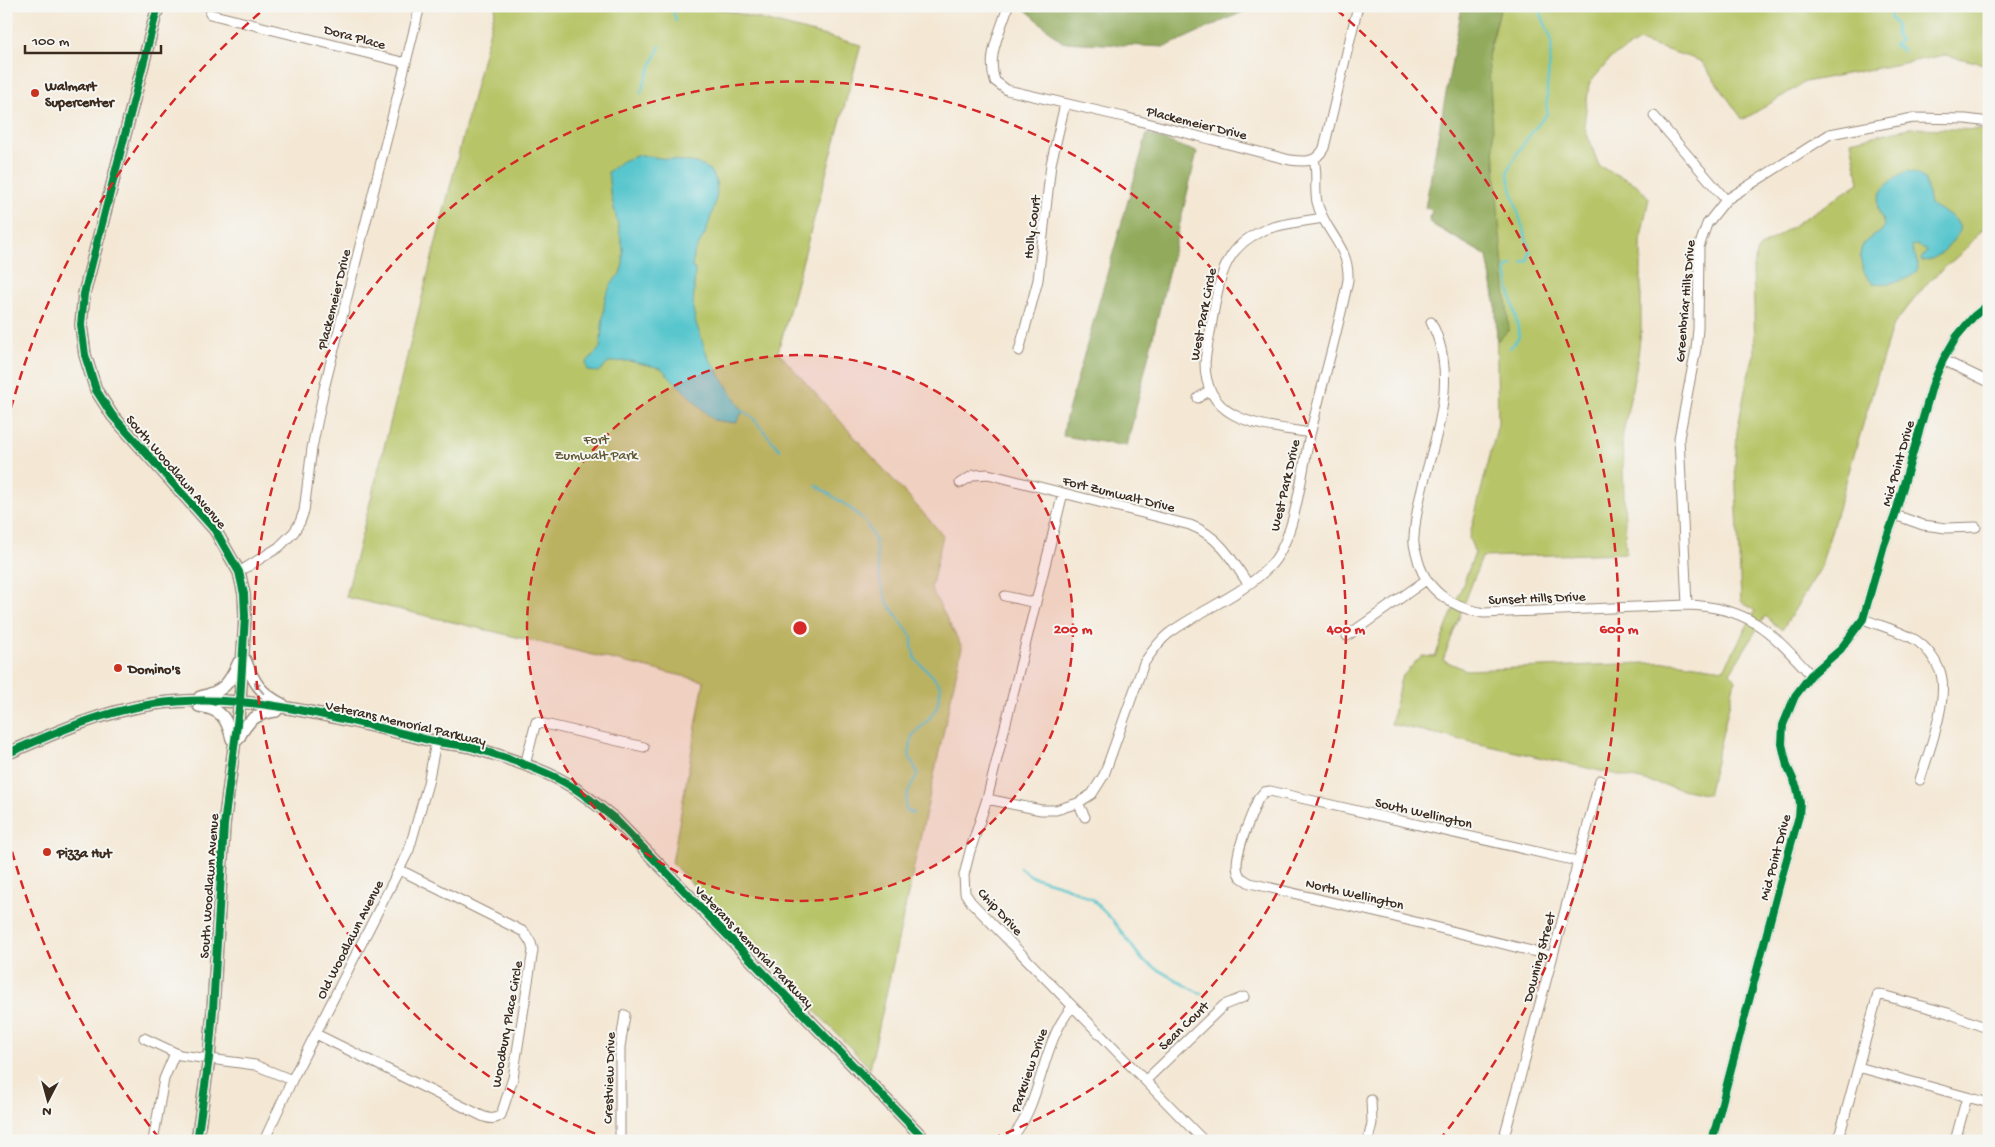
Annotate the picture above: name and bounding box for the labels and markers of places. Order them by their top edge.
place label: Walmart Supercenter [44,79,116,112]
marker: Walmart Supercenter [29,87,41,99]
centre of rings [791,619,809,637]
marker: Domino's [112,662,124,674]
place label: Domino's [126,662,181,679]
marker: Pizza Hut [41,846,53,858]
place label: Pizza Hut [56,846,113,863]

